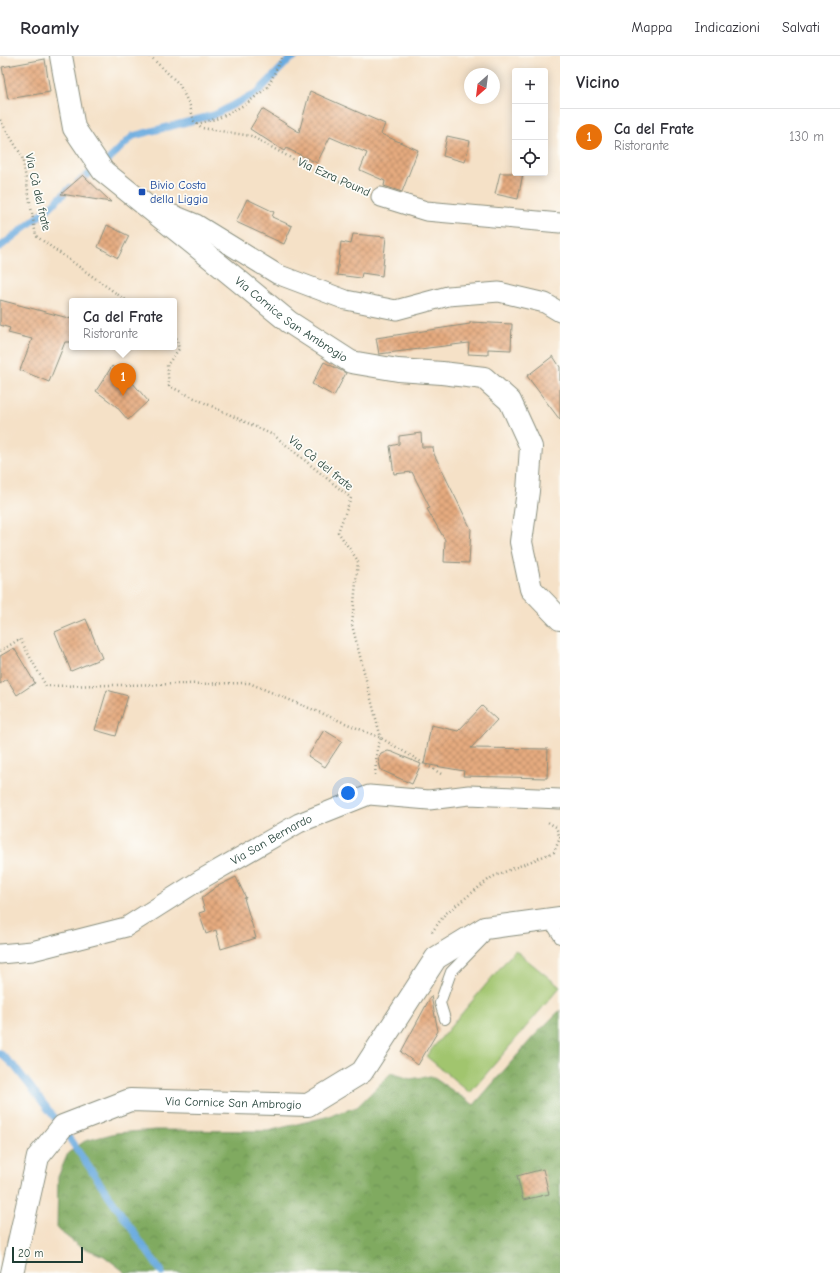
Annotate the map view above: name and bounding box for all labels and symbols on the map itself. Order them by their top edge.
north arrow [464,68,500,104]
street label: Via Cà del frate [22,152,54,232]
street label: Via Ezra Pound [295,155,373,199]
place label: Bivio Costa della Liggia [150,178,208,206]
marker: Bivio Costa della Liggia [137,187,147,197]
street label: Via Cornice San Ambrogio [232,274,350,365]
pin: 1 [110,363,136,396]
street label: Via Cà del frate [286,433,356,493]
your location [338,783,358,803]
street label: Via San Bernardo [228,811,314,868]
street label: Via Cornice San Ambrogio [165,1094,302,1112]
scale bar [12,1245,83,1264]

